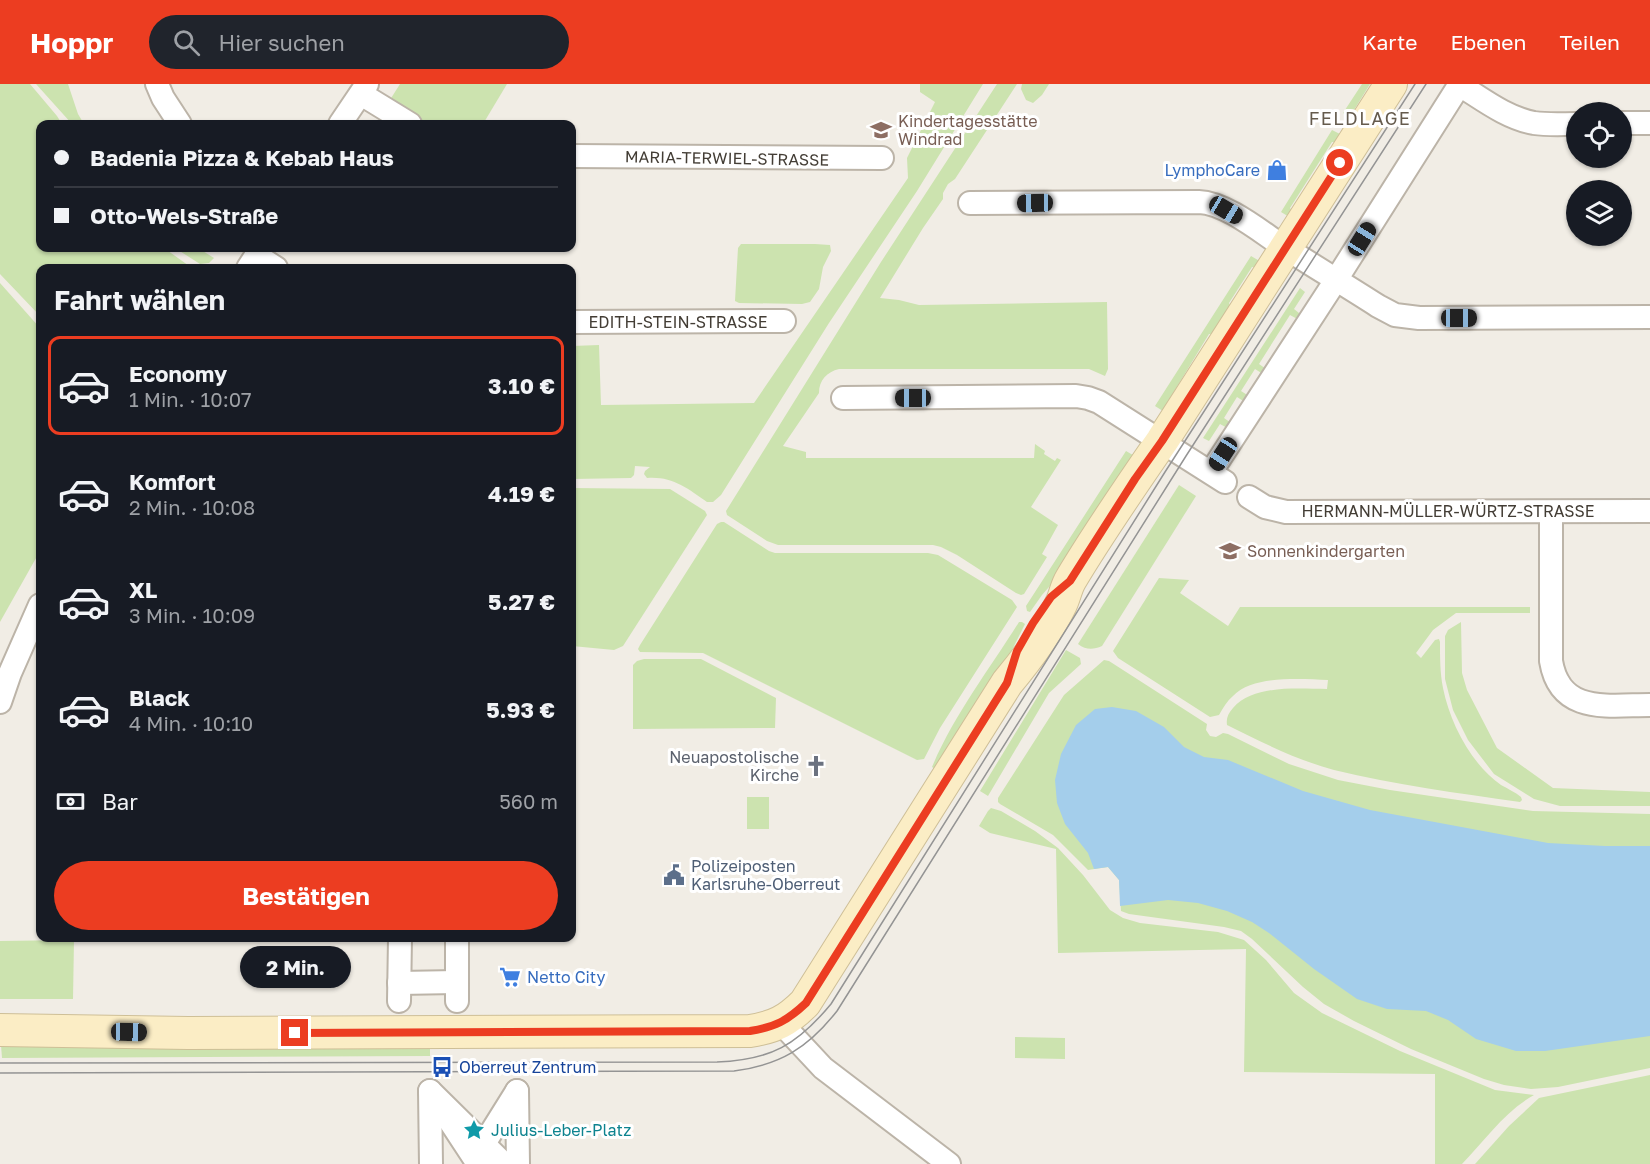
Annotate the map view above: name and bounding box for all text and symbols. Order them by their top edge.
search box [149,15,569,69]
text: Hoppr [30,26,113,59]
icon: search [170,26,203,59]
text: Hier suchen [218,29,345,56]
text: Karte [1362,29,1418,55]
text: Ebenen [1451,29,1526,55]
text: Teilen [1559,29,1620,55]
map controls [1566,102,1632,246]
button: locate [1566,102,1632,168]
district label: FELDLAGE [1309,107,1411,129]
place label: Kindertagesstätte Windrad [898,111,1038,149]
school or university icon: Kindertagesstätte Windrad [869,118,893,142]
text: Badenia Pizza & Kebab Haus [90,144,394,171]
street label: MARIA-TERWIEL-STRASSE [625,146,829,170]
route start [1326,149,1353,176]
shop icon: LymphoCare [1265,158,1289,182]
place label: LymphoCare [1164,160,1260,180]
button: layers [1566,180,1632,246]
car [1206,193,1246,227]
car [1017,194,1053,212]
text: Otto-Wels-Straße [90,202,278,229]
car [1345,219,1379,259]
text: Fahrt wählen [54,284,225,316]
car [1441,309,1477,327]
street label: EDITH-STEIN-STRASSE [589,312,767,332]
icon: car [57,359,111,413]
text: Economy [129,360,227,387]
text: 3.10 € [488,372,555,399]
text: 1 Min. · 10:07 [129,387,252,411]
car [895,389,931,407]
car [1206,434,1240,474]
icon: car [57,467,111,521]
text: Komfort [129,468,216,495]
text: 4.19 € [488,480,555,507]
text: 2 Min. · 10:08 [129,495,255,519]
street label: HERMANN-MÜLLER-WÜRTZ-STRASSE [1301,501,1595,521]
school or university icon: Sonnenkindergarten [1218,539,1242,563]
place label: Sonnenkindergarten [1247,541,1405,561]
icon: car [57,575,111,629]
text: XL [129,576,157,603]
text: 5.27 € [488,588,555,615]
text: 3 Min. · 10:09 [129,603,255,627]
icon: car [57,683,111,737]
text: Black [129,684,190,711]
text: 5.93 € [486,696,555,723]
text: 4 Min. · 10:10 [129,711,253,735]
place label: Neuapostolische Kirche [669,747,799,785]
church icon: Neuapostolische Kirche [804,754,828,778]
icon: cash [54,785,87,818]
text: Bar [102,788,138,815]
text: 560 m [499,789,558,813]
place label: Polizeiposten Karlsruhe-Oberreut [691,856,841,894]
button: Bestätigen [54,861,558,930]
public building icon: Polizeiposten Karlsruhe-Oberreut [662,863,686,887]
callout: 2 Min. [240,946,350,988]
text: 2 Min. [266,955,325,979]
supermarket icon: Netto City [498,965,522,989]
place label: Netto City [527,967,606,987]
route end [281,1019,308,1046]
car [111,1023,147,1041]
bus stop icon: Oberreut Zentrum [430,1055,454,1079]
place label: Oberreut Zentrum [459,1057,596,1077]
place icon: Julius-Leber-Platz [462,1118,486,1142]
place label: Julius-Leber-Platz [491,1120,631,1140]

